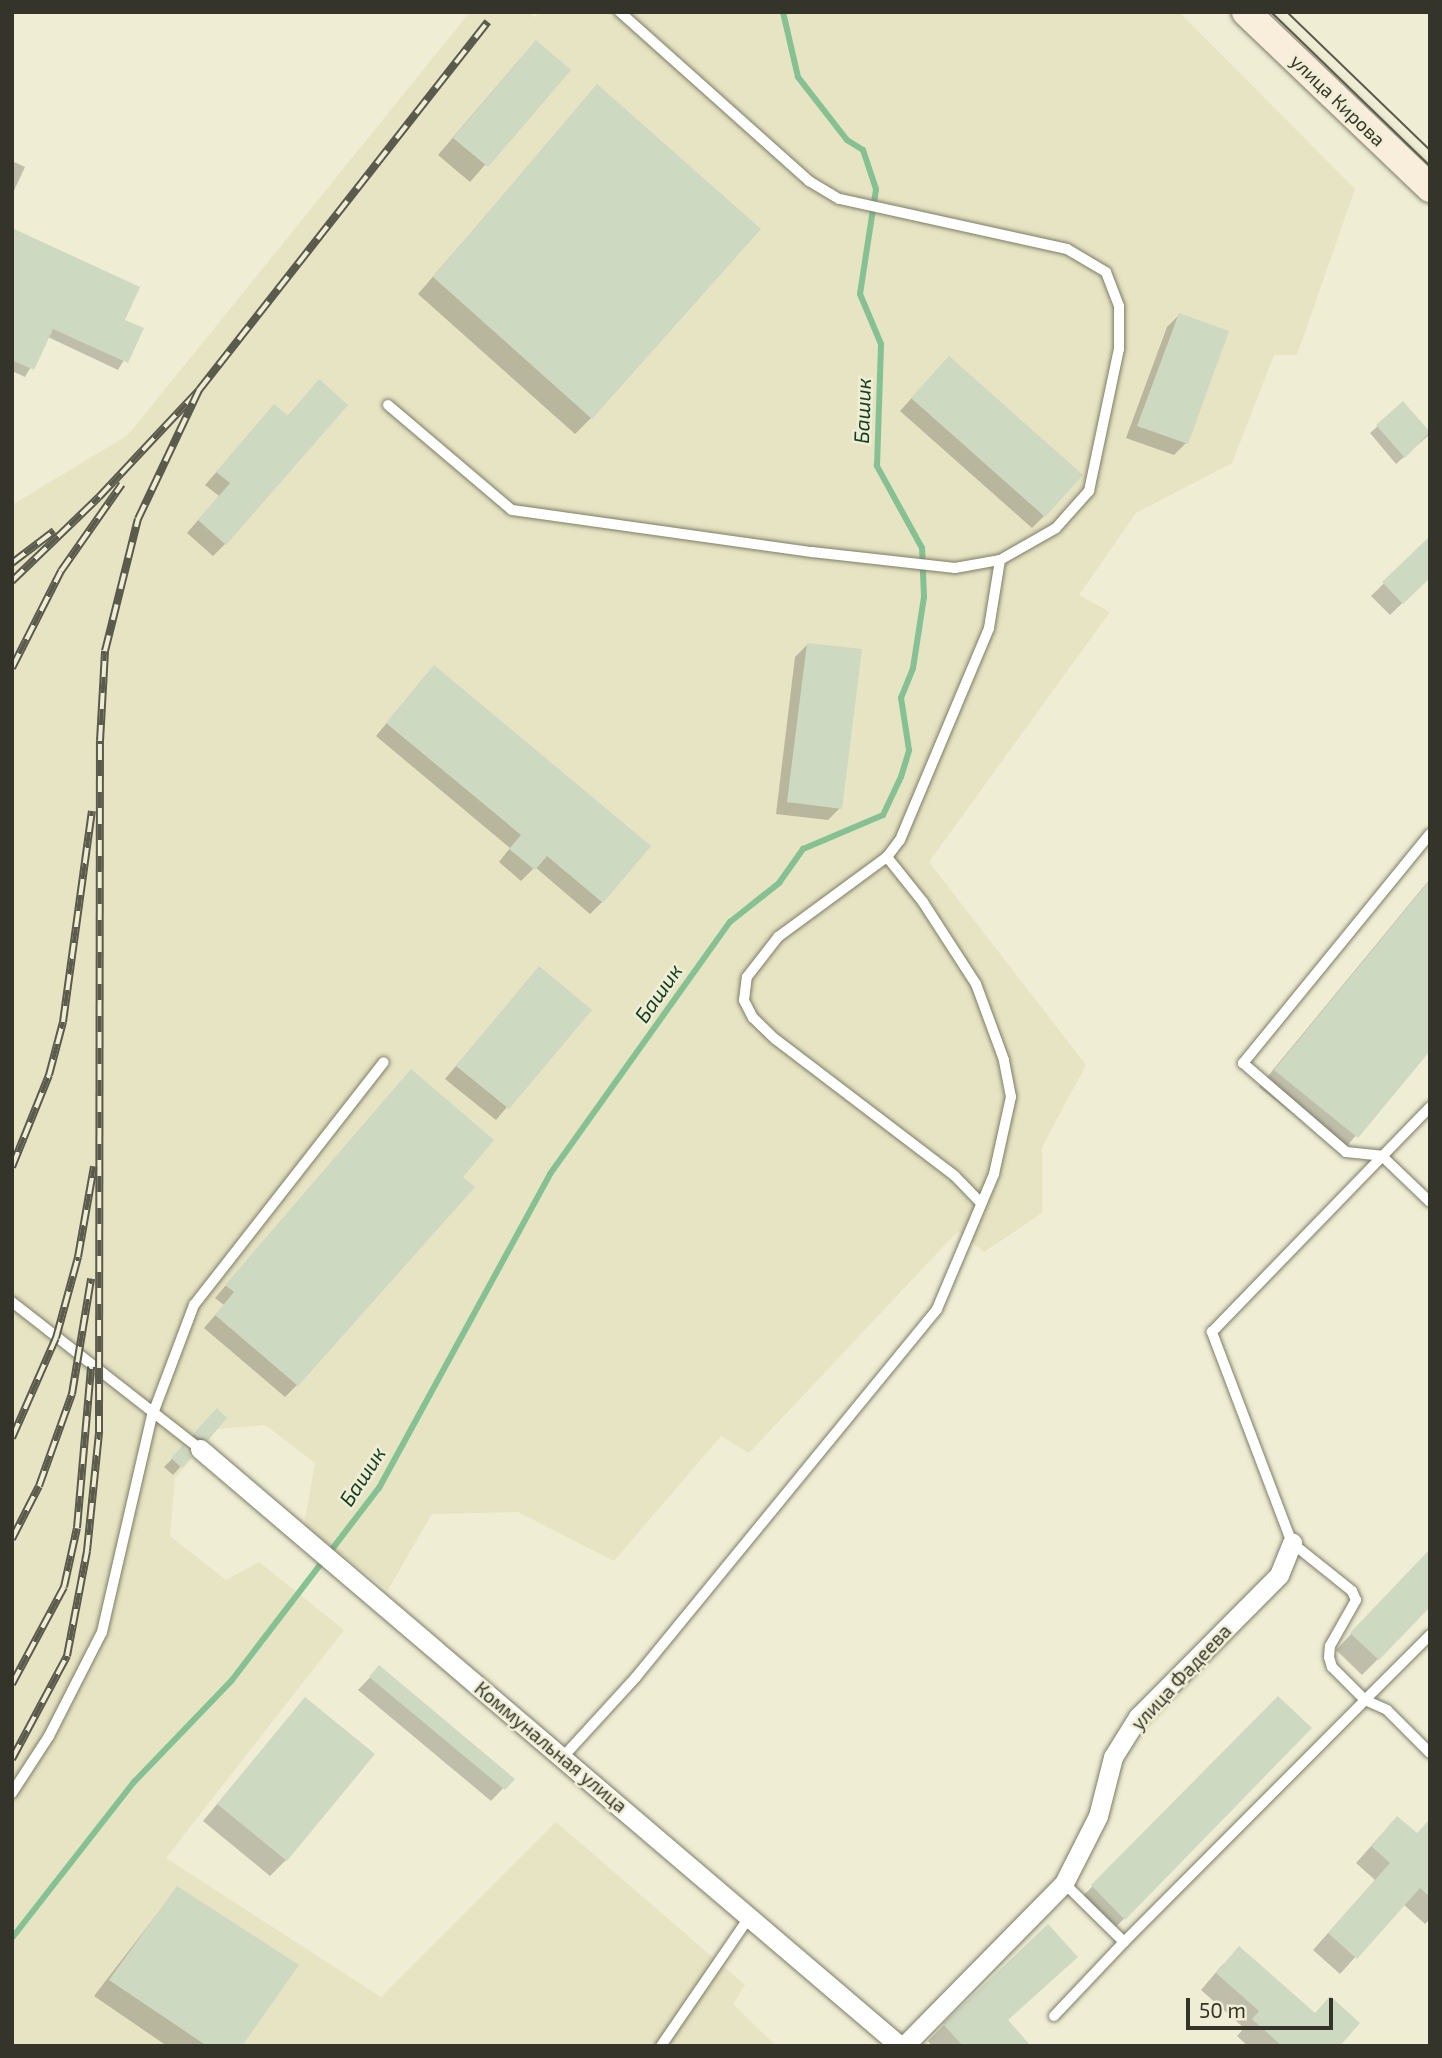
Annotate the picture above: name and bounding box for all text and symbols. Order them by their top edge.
street label: улица Кирова [1286,49,1390,151]
water label: Башик [848,378,876,444]
water label: Башик [629,959,687,1027]
water label: Башик [334,1442,390,1510]
street label: улица Фадеева [1126,1619,1236,1735]
street label: Коммунальная улица [470,1677,632,1817]
scale bar [1190,1984,1337,2028]
text: 50 m [1199,1997,1246,2022]

